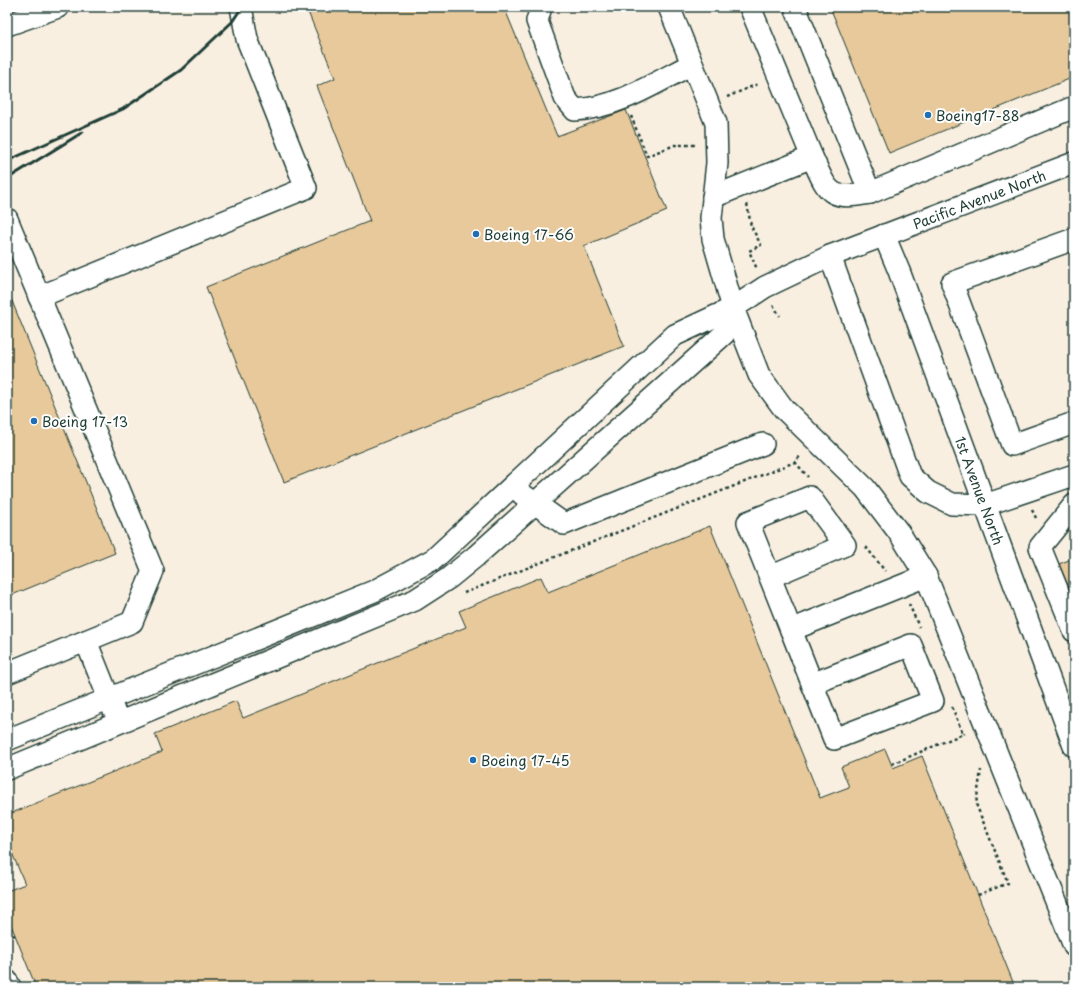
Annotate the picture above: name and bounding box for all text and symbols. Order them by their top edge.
place label: Boeing17-88 [936,105,1019,126]
marker: Boeing17-88 [923,110,933,120]
street label: Pacific Avenue North [910,164,1049,234]
place label: Boeing 17-66 [484,224,574,245]
marker: Boeing 17-66 [471,229,481,239]
place label: Boeing 17-13 [42,411,128,432]
marker: Boeing 17-13 [29,416,39,426]
street label: 1st Avenue North [950,433,1009,548]
place label: Boeing 17-45 [481,750,569,771]
marker: Boeing 17-45 [468,755,478,765]

